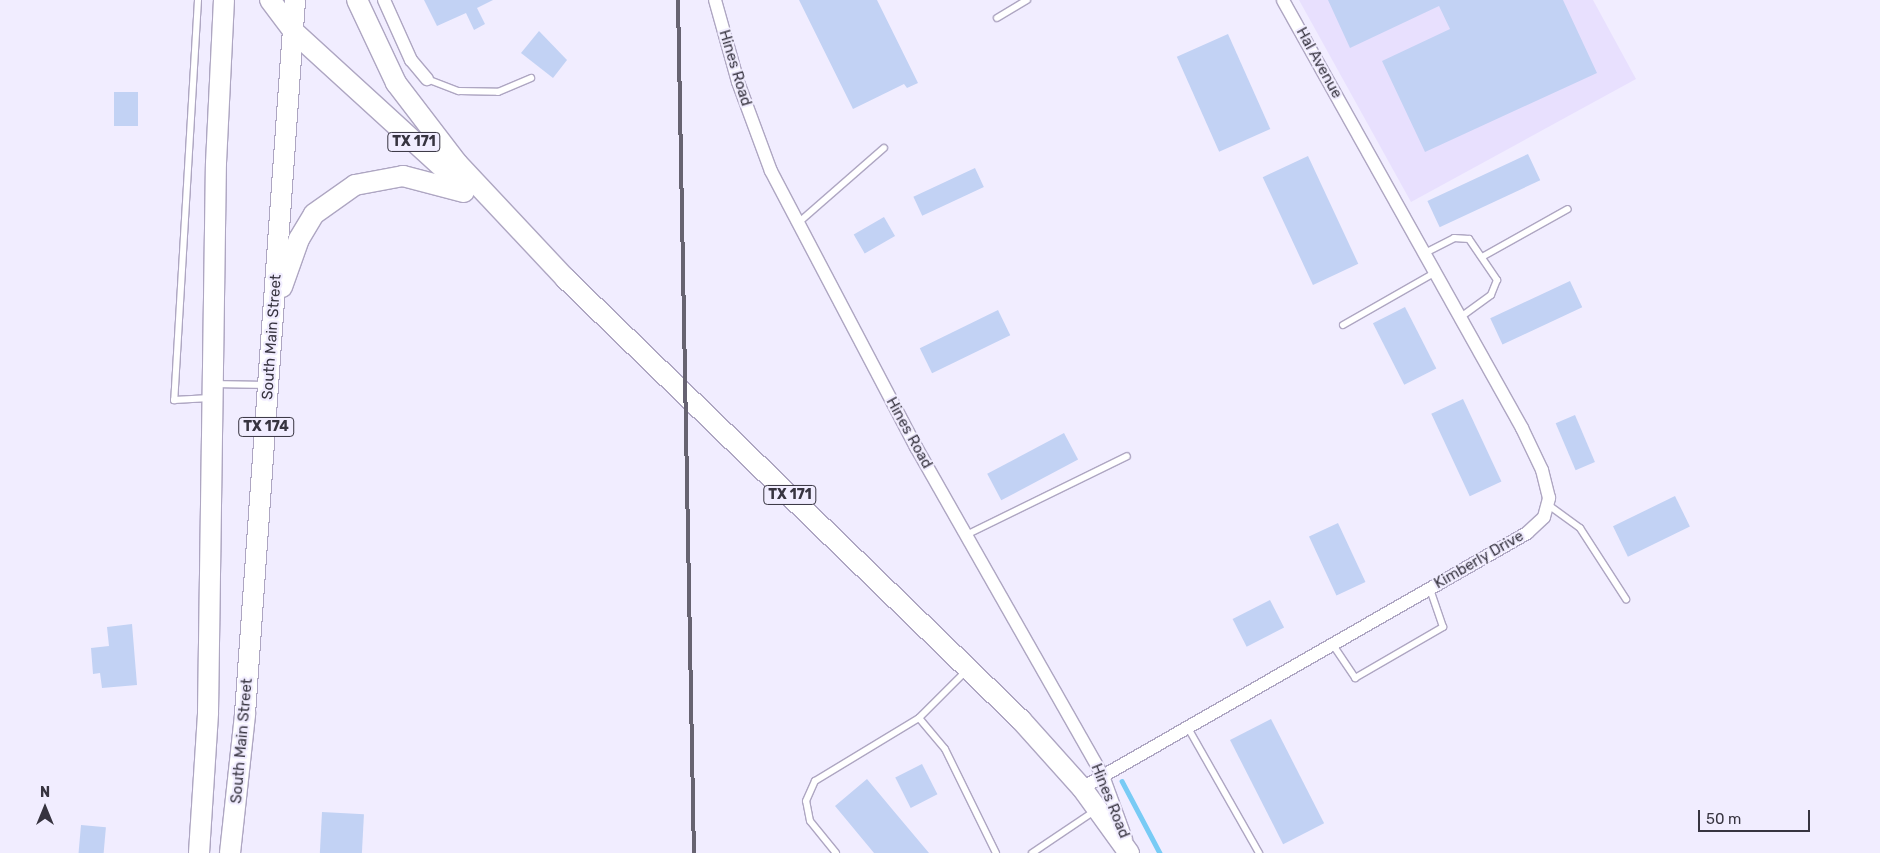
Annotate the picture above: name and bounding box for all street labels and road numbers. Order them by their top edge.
street label: Hal Avenue [1292,24,1346,102]
street label: Hines Road [715,28,755,108]
road number: TX 171 [386,130,442,154]
street label: South Main Street [259,274,285,400]
street label: Hines Road [882,394,936,472]
road number: TX 174 [237,416,295,438]
road number: TX 171 [762,484,818,506]
street label: Kimberly Drive [1431,527,1527,593]
street label: South Main Street [228,678,256,804]
street label: Hines Road [1087,761,1133,841]

